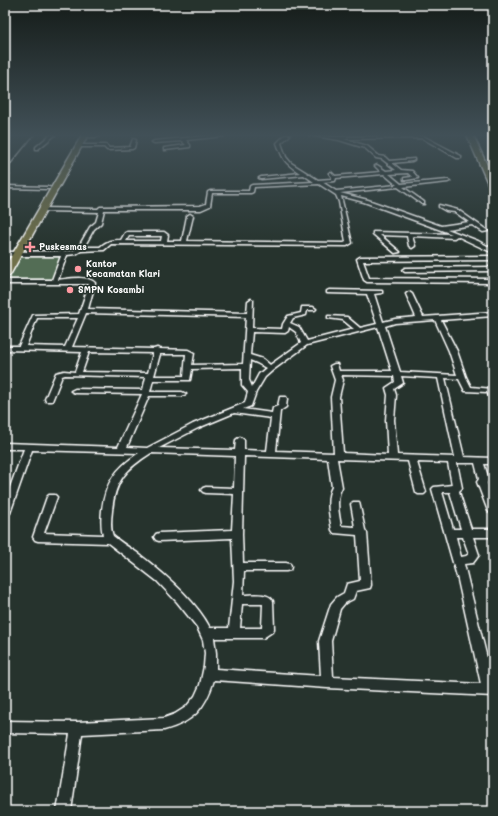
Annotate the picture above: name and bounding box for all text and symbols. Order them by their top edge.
marker: Puskesmas [24,241,36,253]
place label: Puskesmas [39,241,87,252]
place label: Kantor Kecamatan Klari [86,258,160,279]
marker: Kantor Kecamatan Klari [73,264,83,274]
place label: SMPN Kosambi [78,284,145,295]
marker: SMPN Kosambi [65,285,75,295]

